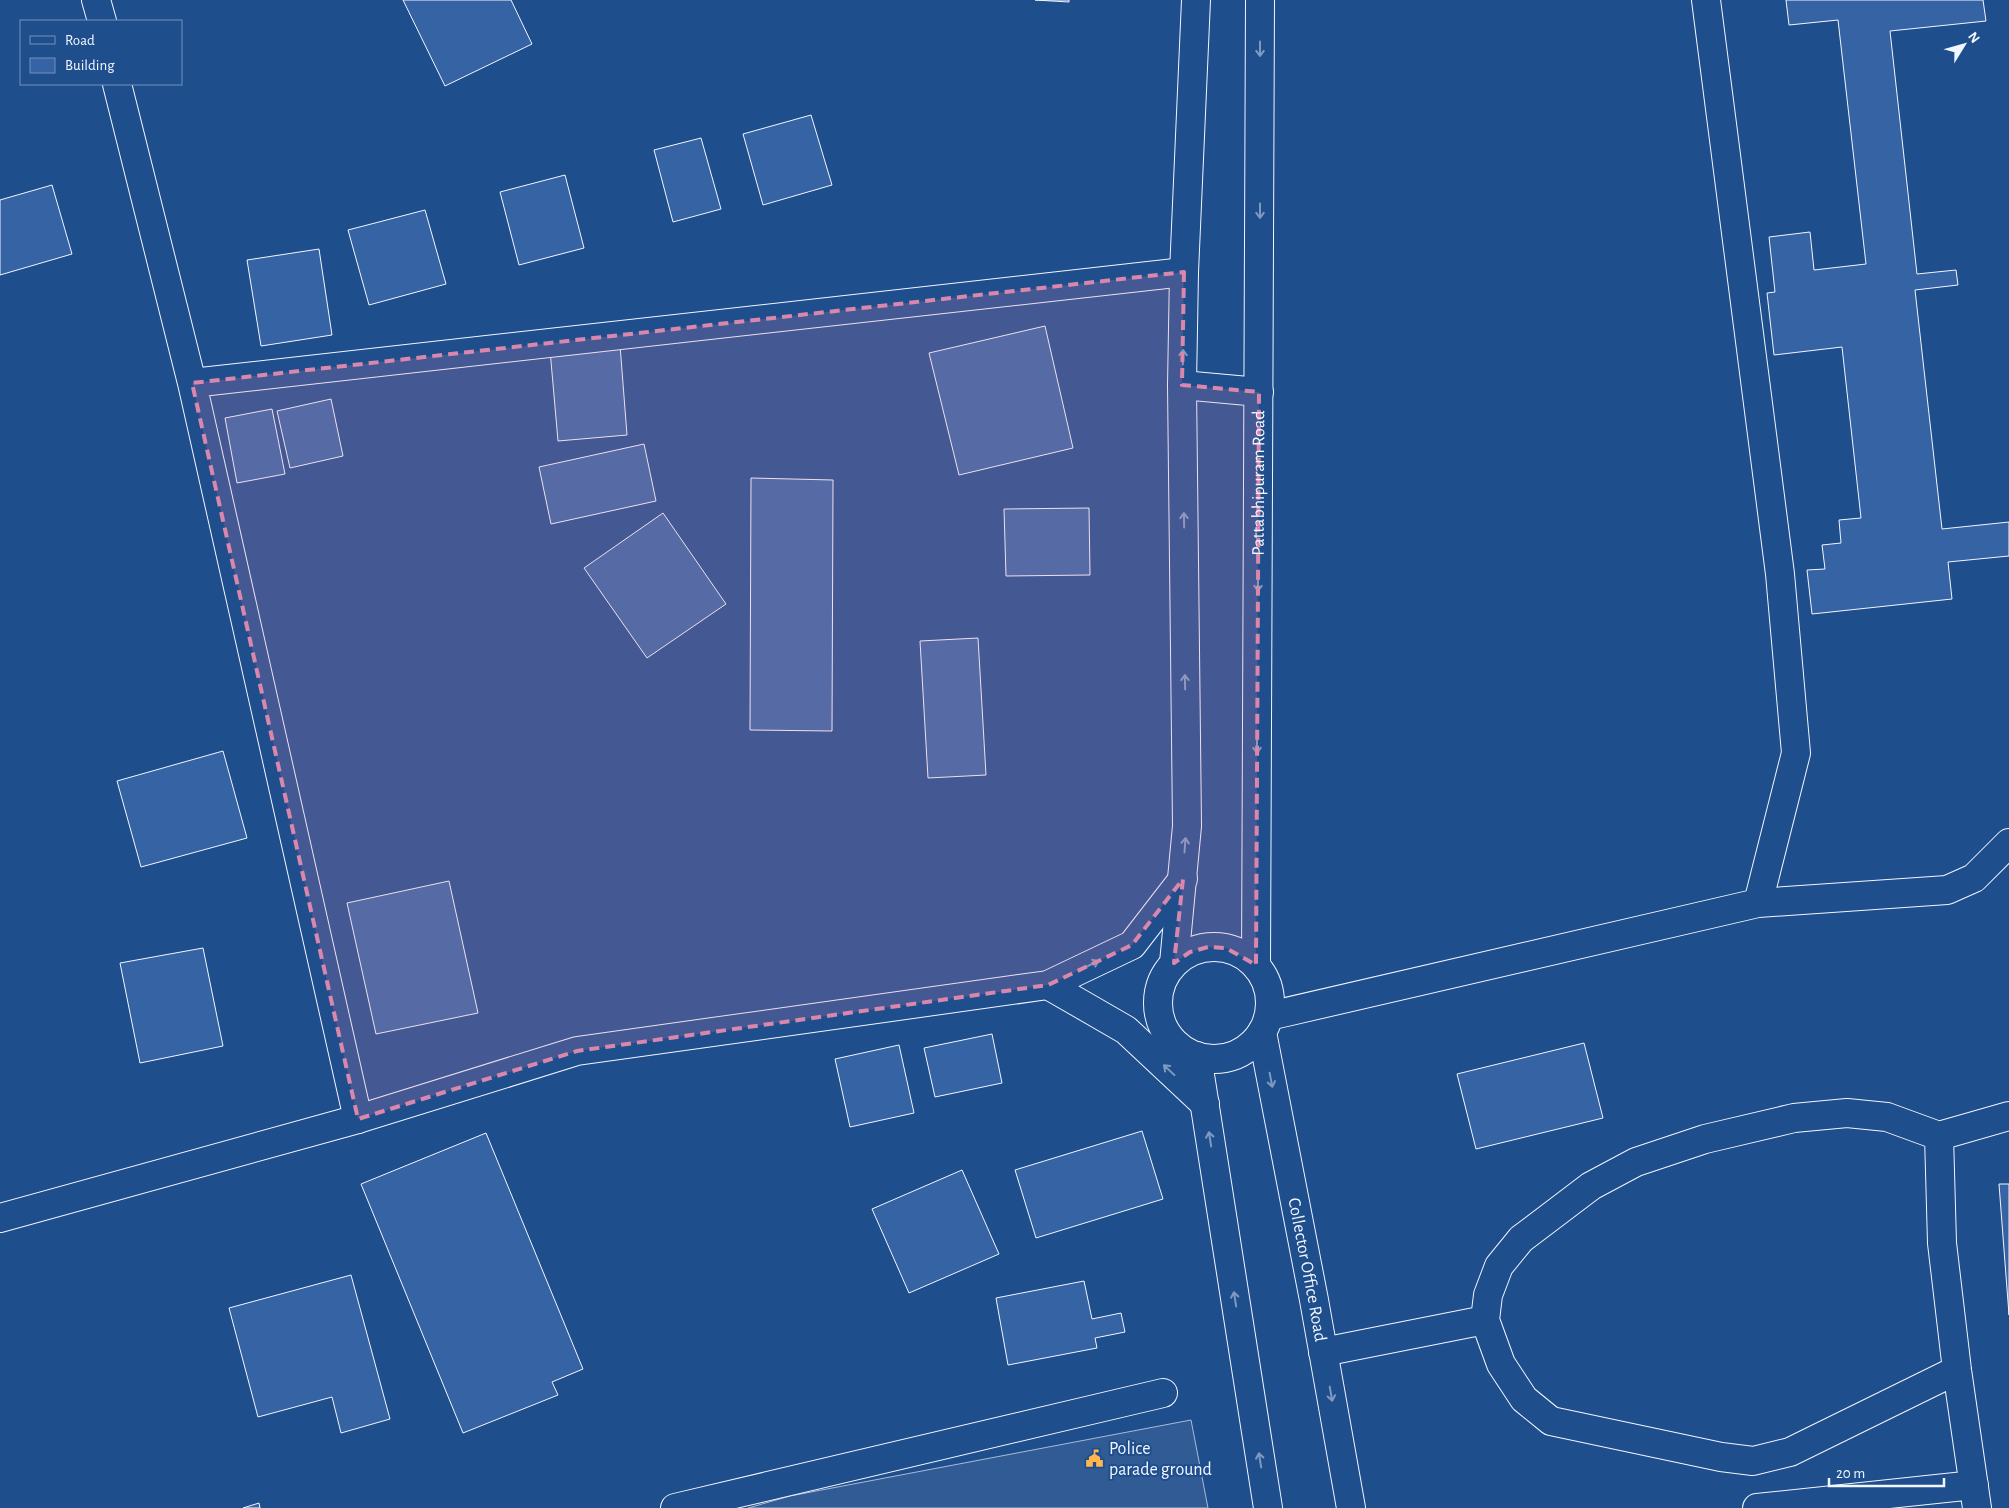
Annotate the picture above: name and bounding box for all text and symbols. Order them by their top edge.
legend [20,20,182,85]
north arrow [1939,20,1989,70]
text: N [1965,30,1982,46]
text: Road [65,33,95,48]
one-way arrow [1255,40,1265,56]
text: Building [65,58,115,73]
one-way arrow [1255,202,1265,219]
one-way arrow [1178,350,1188,366]
street label: Pattabhipuram Road [1250,410,1268,556]
one-way arrow [1179,512,1189,528]
one-way arrow [1253,575,1263,591]
one-way arrow [1180,675,1190,691]
one-way arrow [1252,738,1262,754]
one-way arrow [1181,837,1190,853]
one-way arrow [1084,959,1099,968]
one-way arrow [1163,1064,1175,1076]
one-way arrow [1267,1072,1276,1088]
one-way arrow [1205,1131,1215,1147]
street label: Collector Office Road [1284,1196,1329,1343]
one-way arrow [1230,1292,1240,1308]
one-way arrow [1326,1386,1336,1402]
place label: Police parade ground [1109,1440,1212,1479]
public building icon: Police parade ground [1085,1448,1105,1468]
one-way arrow [1255,1452,1265,1468]
scale bar [1829,1456,1944,1488]
text: 20 m [1836,1466,1865,1481]

